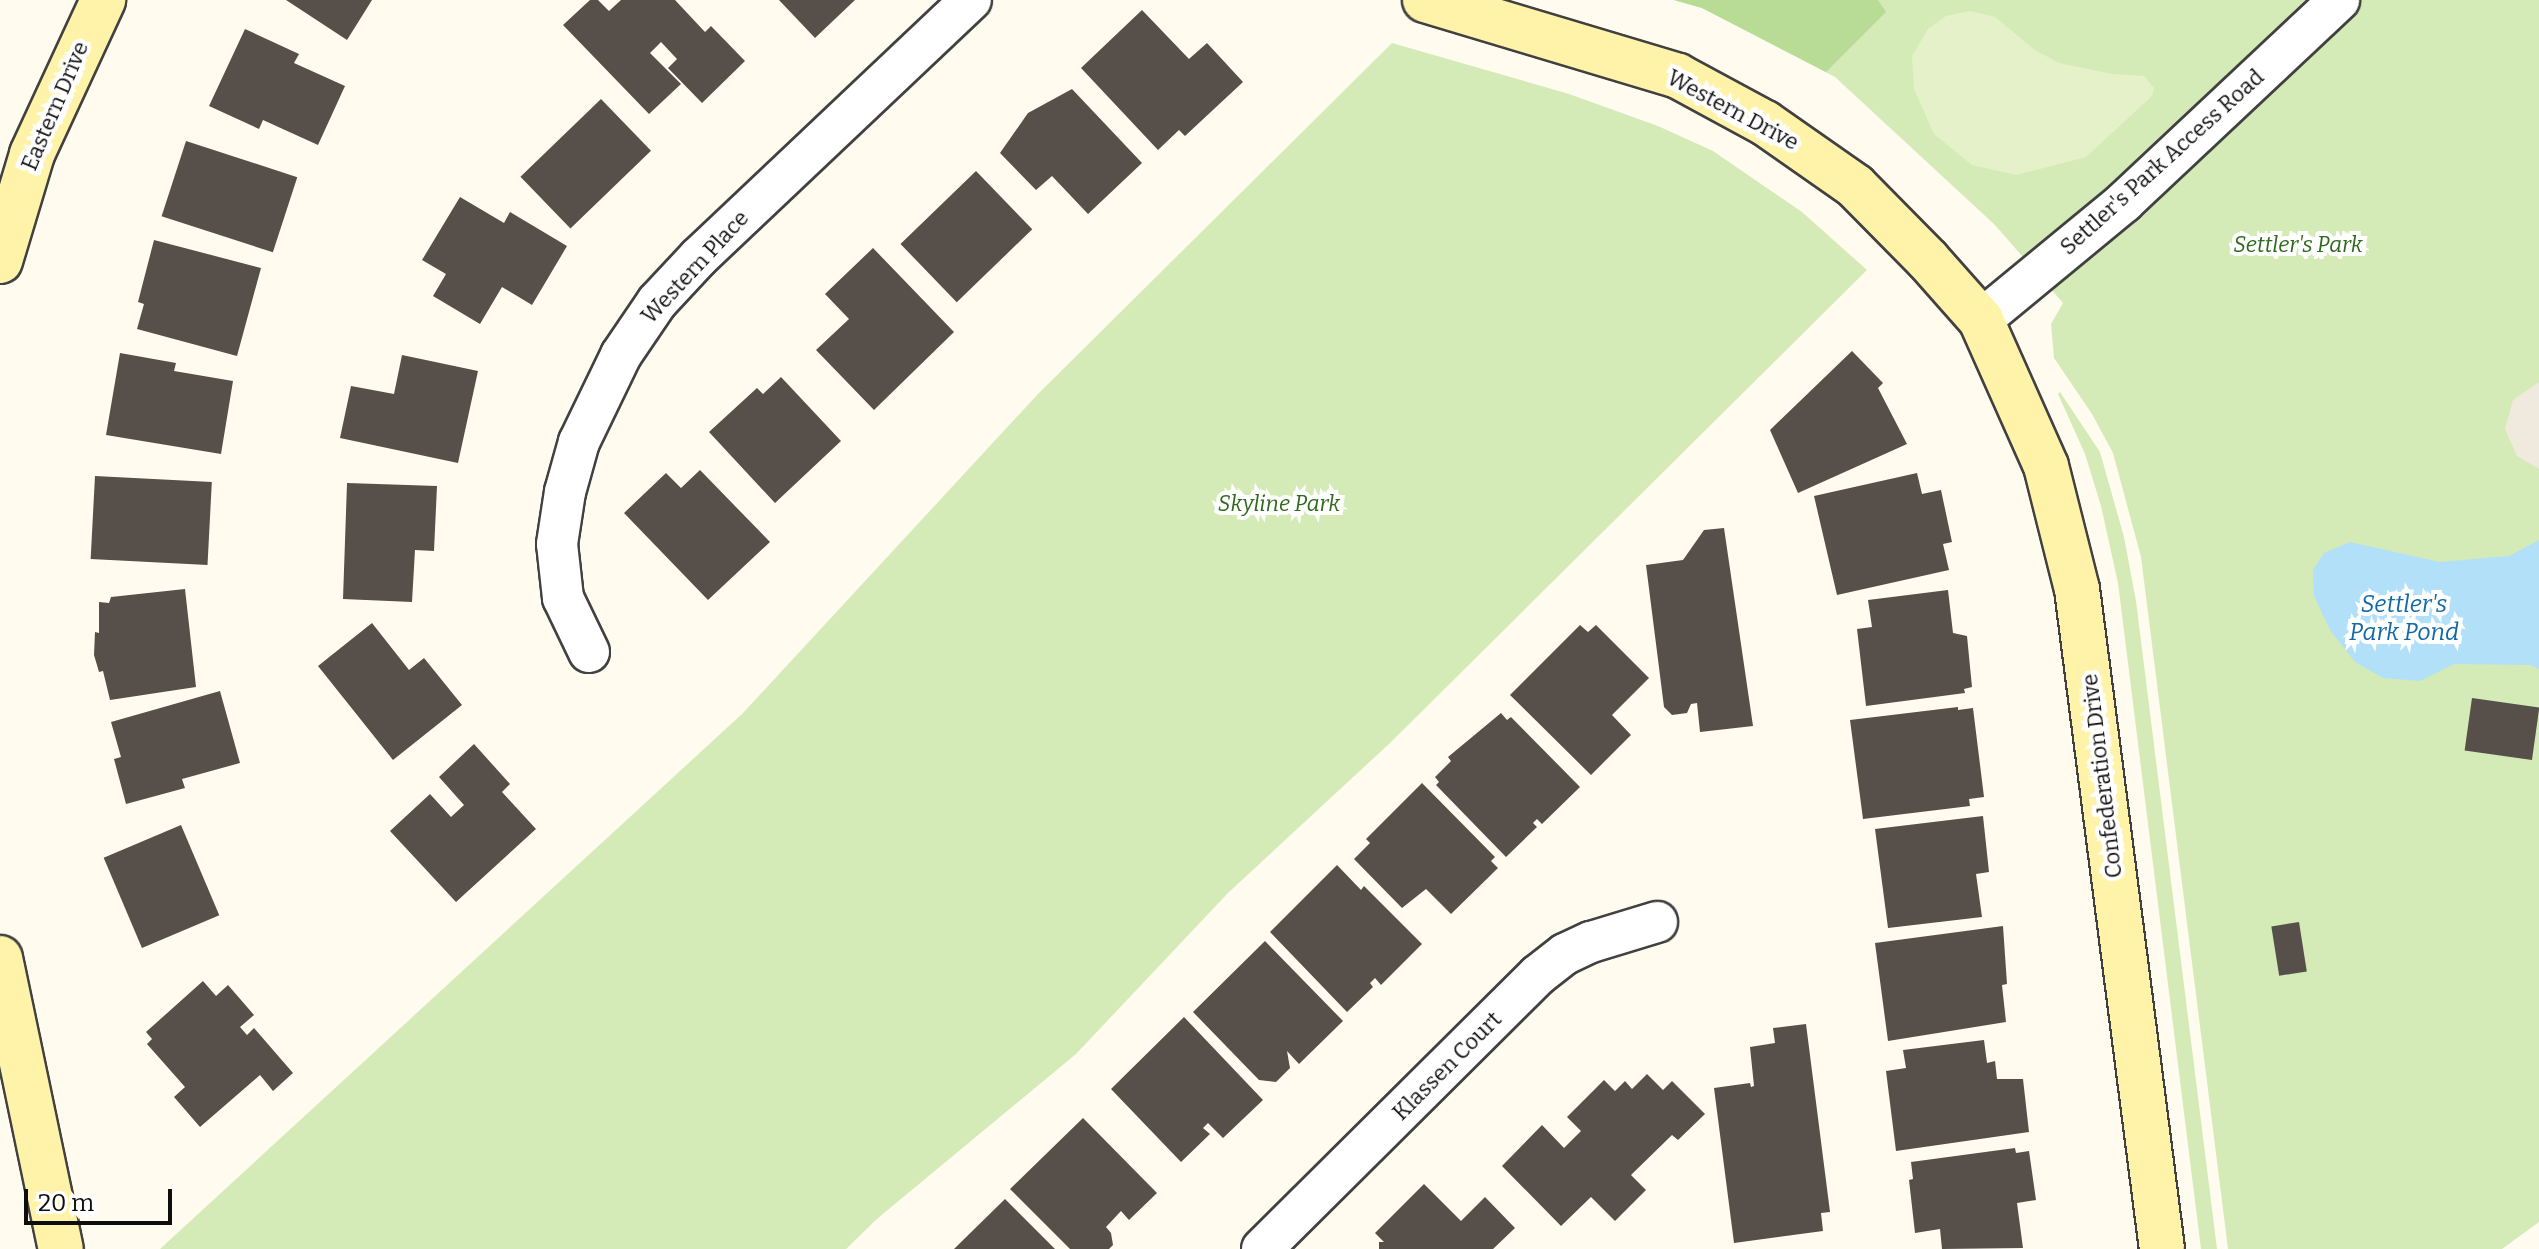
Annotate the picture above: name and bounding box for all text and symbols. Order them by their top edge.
street label: Eastern Drive [16,38,94,174]
street label: Western Drive [1663,64,1803,156]
street label: Settler's Park Access Road [2055,64,2269,260]
street label: Western Place [636,205,754,329]
park label: Settler's Park [2233,232,2363,258]
park label: Skyline Park [1218,491,1340,517]
water label: Settler's Park Pond [2349,591,2459,647]
street label: Confederation Drive [2076,672,2128,880]
street label: Klassen Court [1387,1006,1507,1126]
scale bar [28,1173,176,1223]
text: 20 m [38,1189,94,1217]

